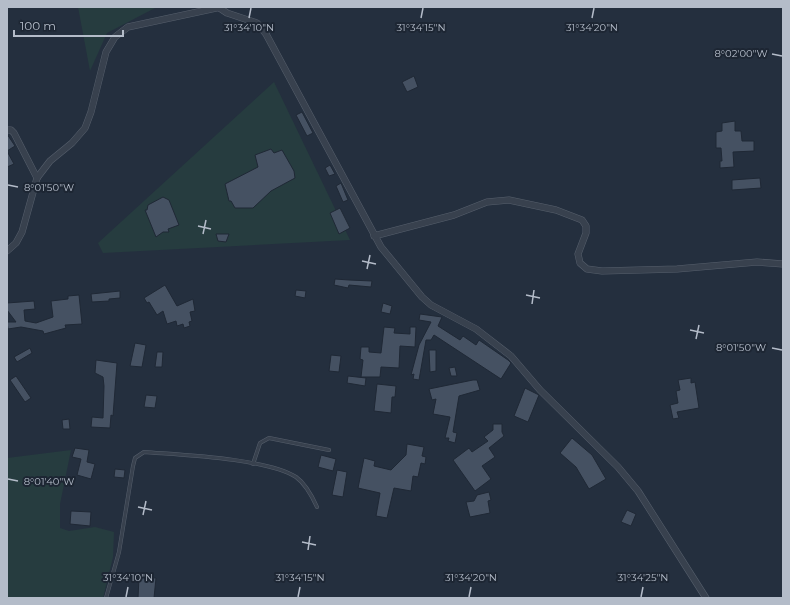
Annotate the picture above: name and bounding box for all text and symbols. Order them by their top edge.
scale bar [14,12,123,38]
text: 100 m [20,18,56,33]
text: 31°34'10"N [224,21,274,34]
text: 31°34'15"N [396,21,446,34]
text: 31°34'20"N [566,21,618,34]
text: 8°02'00"W [714,47,768,60]
text: 8°01'50"W [24,181,74,194]
text: 8°01'50"W [716,341,766,354]
text: 8°01'40"W [24,475,74,488]
text: 31°34'10"N [103,571,153,584]
text: 31°34'15"N [275,571,325,584]
text: 31°34'20"N [445,571,497,584]
text: 31°34'25"N [617,571,669,584]

